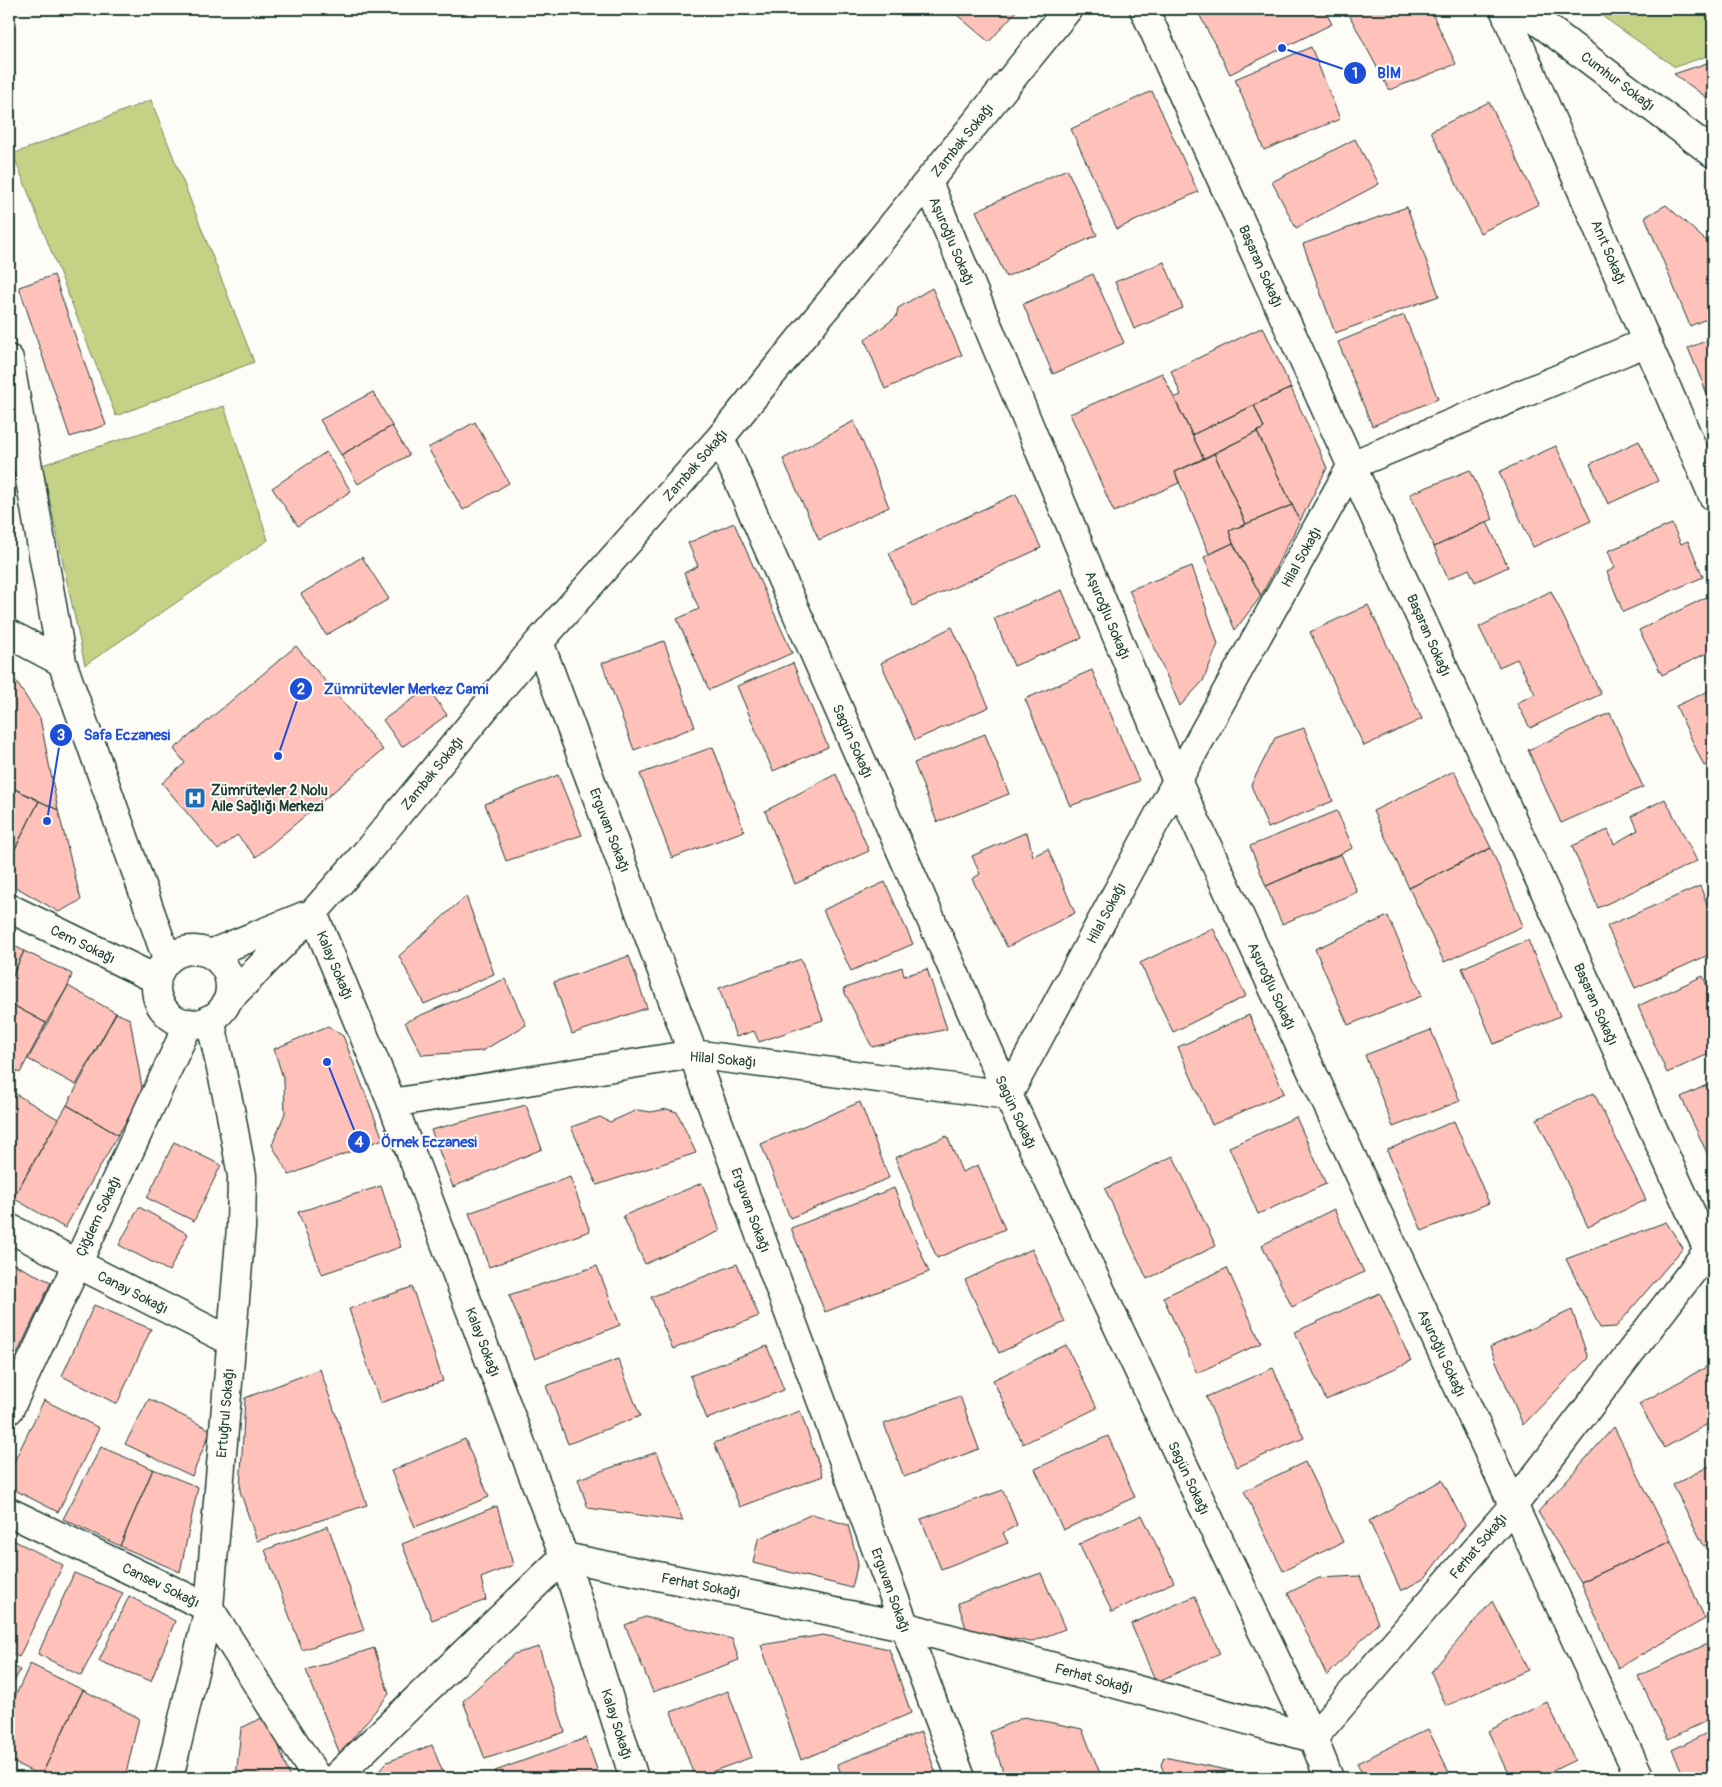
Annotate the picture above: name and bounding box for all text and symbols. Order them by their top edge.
street label: Cumhur Sokağı [1577,48,1658,115]
callout: BİM [1342,58,1411,88]
text: 1 [1352,64,1358,83]
text: BİM [1377,64,1401,83]
street label: Zambak Sokağı [928,100,997,181]
street label: Aşuroğlu Sokağı [925,194,978,288]
street label: Anıt Sokağı [1587,217,1630,287]
street label: Başaran Sokağı [1235,222,1286,310]
street label: Zambak Sokağı [659,426,731,505]
street label: Hilal Sokağı [1278,524,1325,591]
street label: Aşuroğlu Sokağı [1081,568,1134,662]
street label: Başaran Sokağı [1403,591,1454,679]
callout: Zümrütevler Merkez Cami [289,674,499,704]
text: 2 [297,680,305,699]
text: Zümrütevler Merkez Cami [324,680,489,699]
street label: Sagün Sokağı [829,702,876,781]
callout: Safa Eczanesi [49,720,180,750]
text: 3 [57,726,65,745]
text: Safa Eczanesi [84,726,171,745]
street label: Zambak Sokağı [398,733,467,814]
place label: Zümrütevler 2 Nolu Aile Sağlığı Merkezi [211,782,328,815]
hospital icon: Zümrütevler 2 Nolu Aile Sağlığı Merkezi [183,786,207,810]
street label: Erguvan Sokağı [586,786,633,875]
street label: Hilal Sokağı [1083,880,1130,947]
street label: Cem Sokağı [48,921,118,967]
street label: Kalay Sokağı [312,928,357,1002]
street label: Aşuroğlu Sokağı [1244,940,1299,1033]
street label: Başaran Sokağı [1570,960,1621,1048]
street label: Hilal Sokağı [689,1048,757,1071]
street label: Sagün Sokağı [991,1073,1040,1152]
callout: Örnek Eczanesi [346,1127,487,1157]
text: 4 [355,1133,364,1152]
text: Örnek Eczanesi [381,1133,477,1152]
street label: Erguvan Sokağı [727,1166,774,1255]
street label: Çiğdem Sokağı [72,1173,125,1259]
street label: Canay Sokağı [94,1267,171,1318]
street label: Kalay Sokağı [462,1305,504,1379]
street label: Aşuroğlu Sokağı [1414,1307,1469,1400]
street label: Ertuğrul Sokağı [213,1368,238,1459]
street label: Sagün Sokağı [1164,1439,1213,1518]
street label: Ferhat Sokağı [1446,1510,1511,1583]
street label: Erguvan Sokağı [867,1546,914,1635]
street label: Cansev Sokağı [119,1559,202,1612]
street label: Ferhat Sokağı [660,1569,742,1602]
street label: Ferhat Sokağı [1053,1660,1135,1697]
street label: Kalay Sokağı [597,1687,636,1761]

